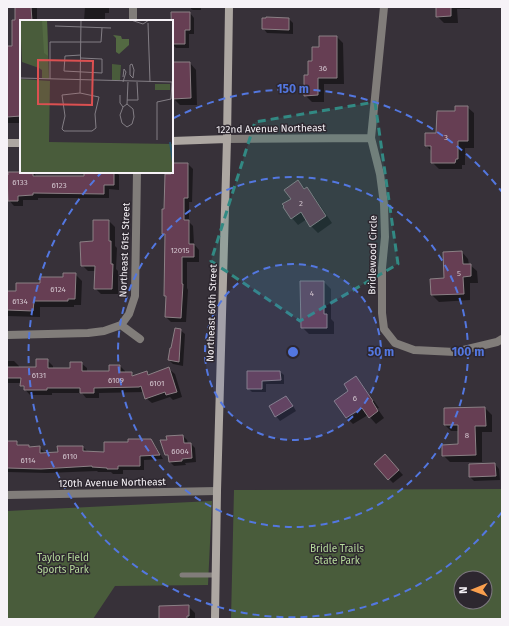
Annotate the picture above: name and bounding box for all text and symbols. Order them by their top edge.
inset map [20,20,173,173]
house number: 36 [319,64,327,73]
text: 150 m [277,82,309,96]
street label: 122nd Avenue Northeast [216,122,326,136]
house number: 3 [444,133,448,142]
house number: 6133 [12,178,28,187]
house number: 6123 [51,181,67,190]
house number: 2 [299,199,303,208]
street label: Northeast 61st Street [117,202,133,298]
street label: Bridlewood Circle [366,215,380,295]
house number: 12015 [170,246,190,255]
street label: Northeast 60th Street [204,264,220,362]
house number: 5 [457,269,461,278]
house number: 6124 [50,285,66,294]
house number: 4 [310,289,315,298]
house number: 6134 [12,297,29,306]
centre of rings [286,345,300,359]
text: 50 m [368,345,394,359]
text: 100 m [452,345,484,359]
house number: 6131 [32,371,46,380]
house number: 6109 [108,376,124,385]
house number: 6101 [149,379,165,388]
house number: 6 [353,394,357,403]
house number: 8 [465,431,470,440]
house number: 6004 [171,447,189,456]
house number: 6110 [62,452,78,461]
house number: 6114 [21,456,36,465]
street label: 120th Avenue Northeast [58,476,166,490]
park label: Bridle Trails State Park [310,543,364,567]
park label: Taylor Field Sports Park [37,552,90,576]
north arrow [453,570,493,610]
text: N [457,586,470,594]

